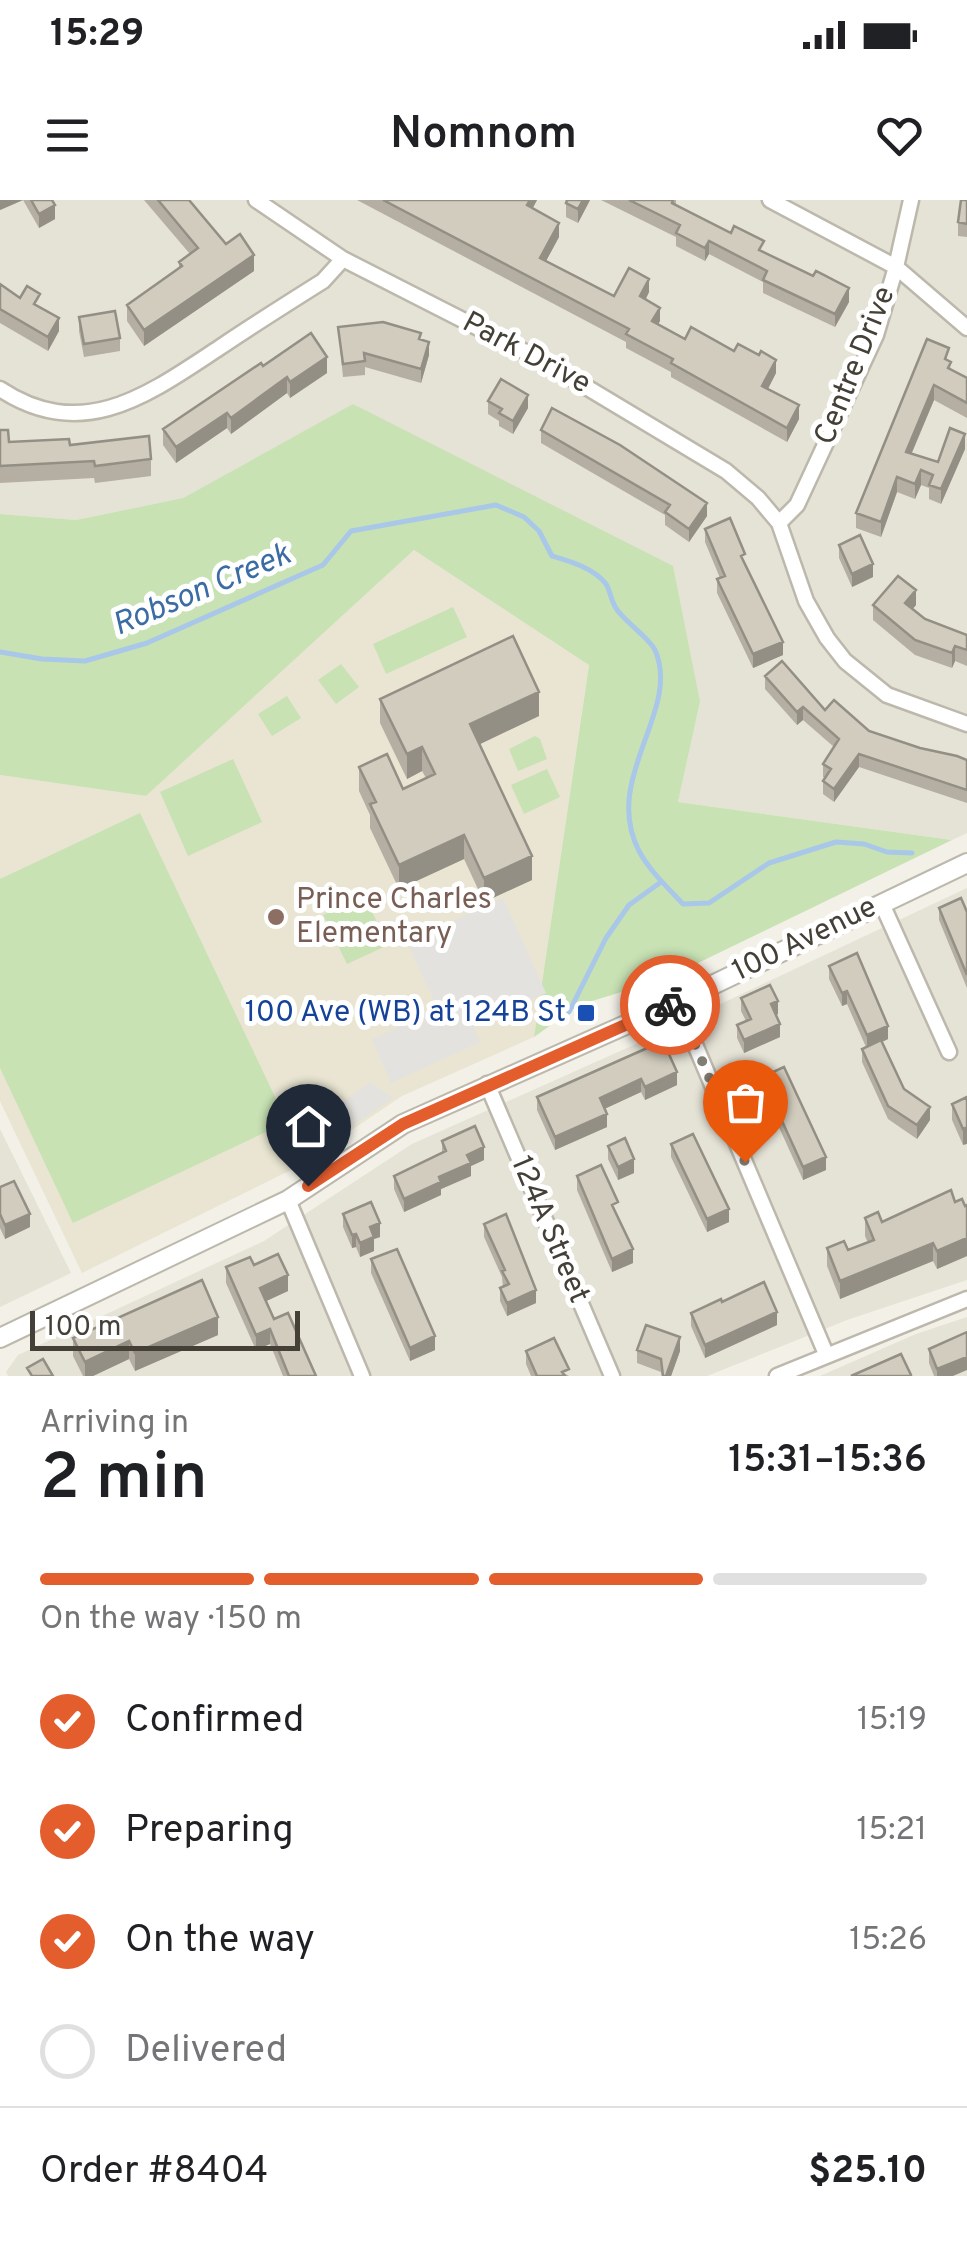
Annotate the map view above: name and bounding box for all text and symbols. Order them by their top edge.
text: 15:29 [50,11,144,60]
text: Nomnom [390,107,577,164]
icon: menu [40,108,95,163]
icon: heart [872,108,927,163]
street label: Centre Drive [807,281,905,451]
street label: Park Drive [455,305,597,403]
water label: Robson Creek [107,535,298,646]
place label: Prince Charles Elementary [296,882,492,953]
street label: 100 Avenue [727,889,883,991]
marker: Prince Charles Elementary [265,906,287,928]
courier [620,955,720,1055]
icon: bike [643,978,698,1033]
place label: 100 Ave (WB) at 124B St [245,995,566,1032]
marker: 100 Ave (WB) at 124B St [575,1002,597,1024]
pin [703,1060,788,1163]
icon: bag [718,1075,773,1130]
pin [266,1084,351,1187]
icon: home [281,1099,336,1154]
street label: 124A Street [501,1151,597,1309]
scale bar [30,1306,300,1350]
text: 100 m [45,1310,121,1346]
text: Arriving in [40,1404,189,1444]
text: 15:31–15:36 [728,1437,927,1486]
text: 2 min [40,1440,208,1522]
text: On the way · 150 m [40,1600,302,1640]
icon: check [40,1694,95,1749]
text: Confirmed [125,1697,304,1746]
text: 15:19 [857,1701,927,1741]
icon: check [40,1804,95,1859]
text: Preparing [125,1807,294,1856]
text: 15:21 [856,1811,927,1851]
icon: check [40,1914,95,1969]
text: On the way [125,1917,315,1966]
text: 15:26 [849,1921,927,1961]
text: Delivered [125,2027,287,2076]
text: Order #8404 [40,2148,268,2197]
text: $25.10 [808,2148,927,2197]

